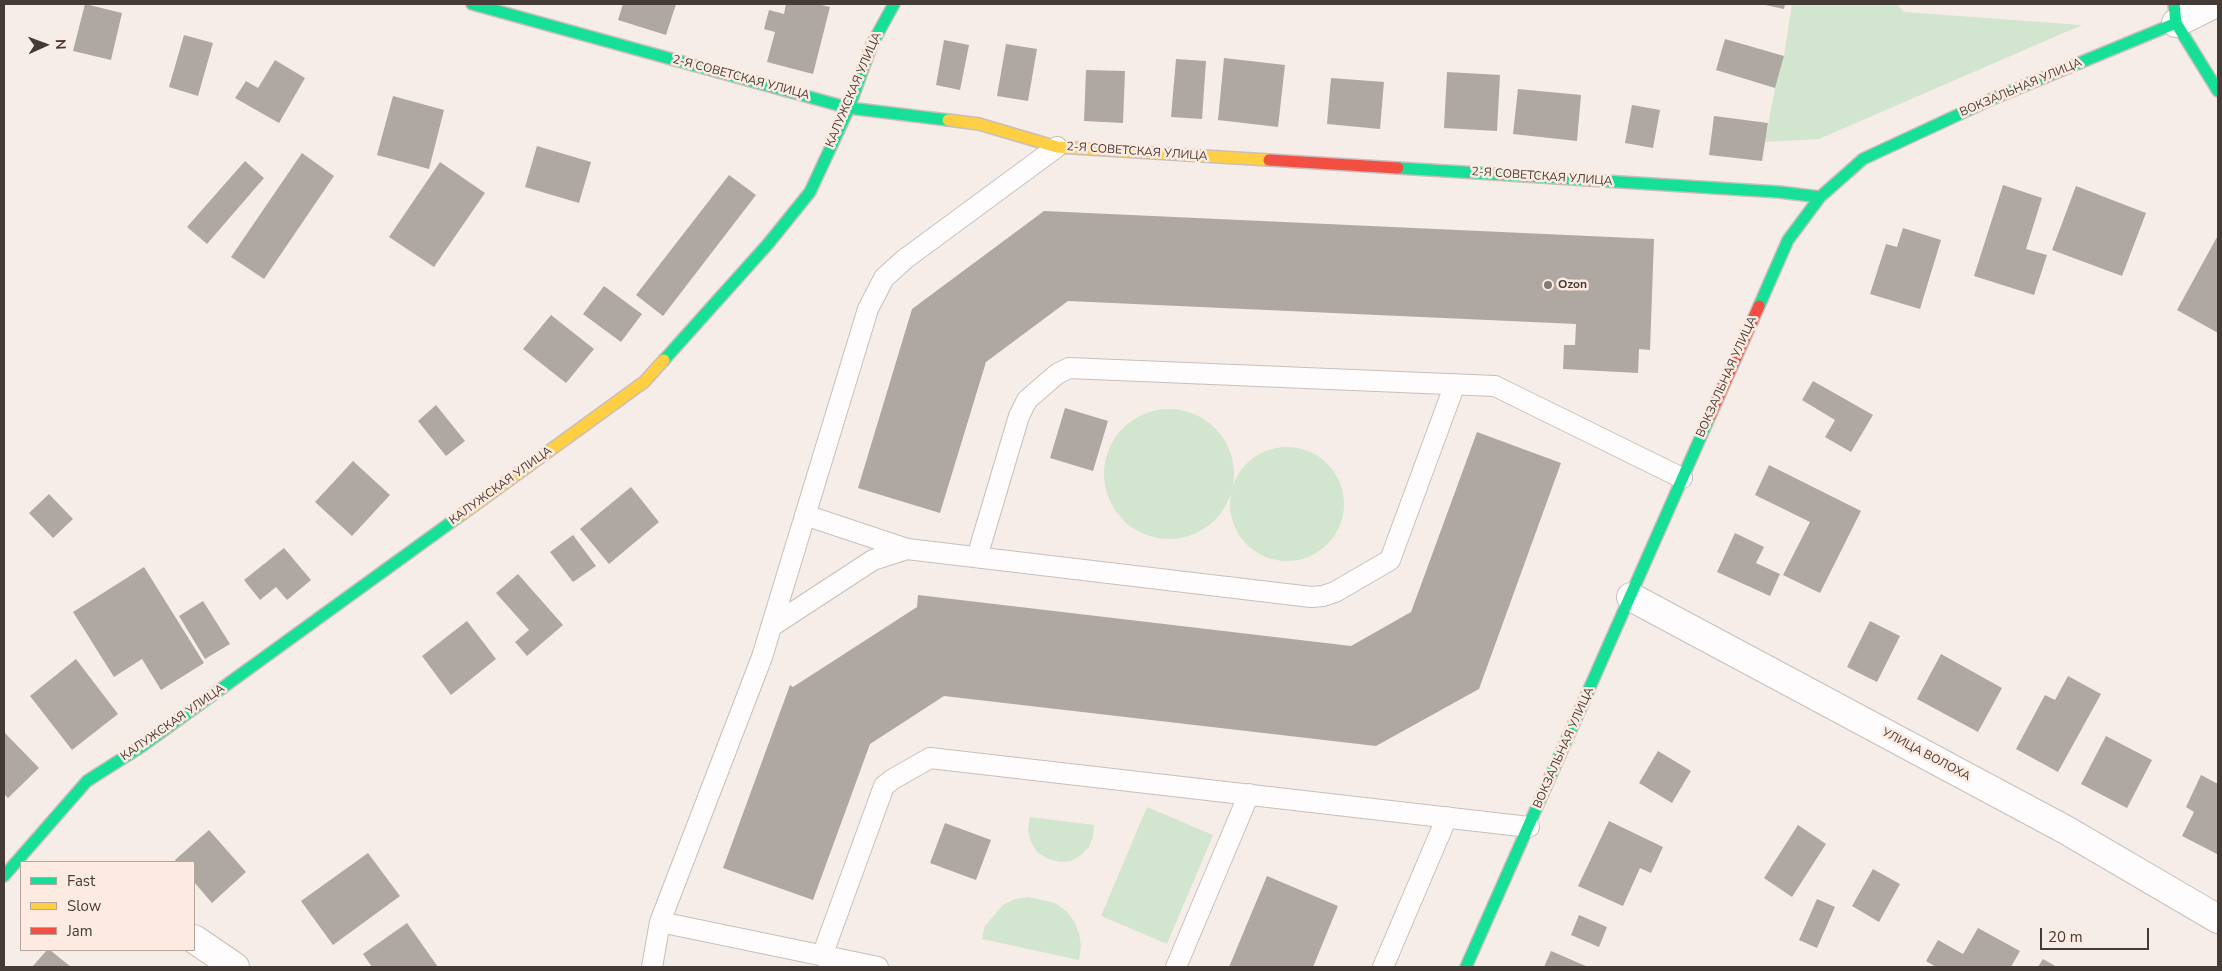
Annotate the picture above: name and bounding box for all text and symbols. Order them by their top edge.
north arrow [20,20,70,70]
street label: КАЛУЖСКАЯ УЛИЦА [823,30,885,150]
text: N [51,39,70,50]
street label: 2-Я СОВЕТСКАЯ УЛИЦА [671,53,811,103]
street label: ВОКЗАЛЬНАЯ УЛИЦА [1958,56,2084,120]
street label: 2-Я СОВЕТСКАЯ УЛИЦА [1066,140,1208,164]
street label: 2-Я СОВЕТСКАЯ УЛИЦА [1471,165,1613,189]
place label: Ozon [1558,278,1587,292]
marker: Ozon [1542,279,1554,291]
street label: ВОКЗАЛЬНАЯ УЛИЦА [1694,314,1760,440]
street label: КАЛУЖСКАЯ УЛИЦА [447,444,555,528]
street label: КАЛУЖСКАЯ УЛИЦА [118,682,228,764]
street label: ВОКЗАЛЬНАЯ УЛИЦА [1531,685,1597,811]
street label: УЛИЦА ВОЛОХА [1879,726,1973,784]
legend [20,861,195,951]
text: Fast [67,871,95,891]
text: Slow [67,896,101,916]
scale bar [2042,918,2151,950]
text: Jam [67,921,93,941]
text: 20 m [2048,927,2083,947]

